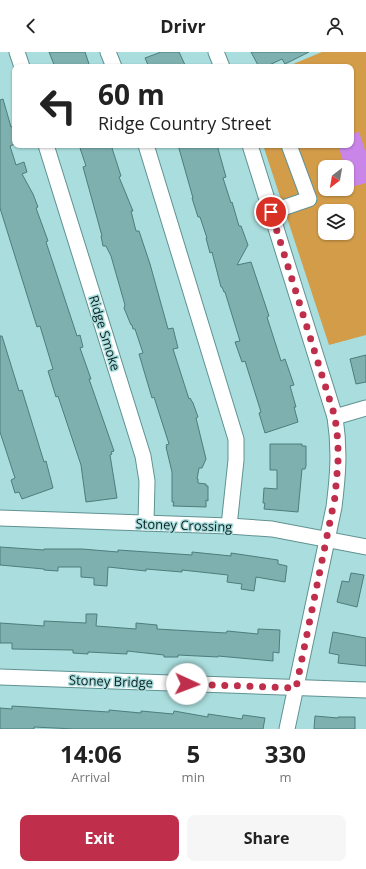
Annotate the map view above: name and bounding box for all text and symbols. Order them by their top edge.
text: Drivr [160,14,206,38]
icon: back [20,15,42,37]
icon: person [324,15,346,37]
text: 60 m [98,75,165,113]
icon: left [32,80,84,132]
text: Ridge Country Street [98,111,271,135]
north arrow [318,160,354,196]
map controls [318,160,354,240]
pin [254,195,288,229]
icon: arrive [260,201,282,223]
button: layers [318,204,354,240]
street label: Ridge Smoke [85,293,125,373]
street label: Stoney Crossing [135,514,233,536]
position arrow [166,663,208,705]
street label: Stoney Bridge [69,671,153,691]
text: 14:06 [60,737,122,770]
text: 5 [186,737,200,770]
text: 330 [265,737,306,770]
text: Arrival [71,768,110,786]
text: min [182,768,205,786]
text: m [279,768,291,786]
button: Exit [20,815,179,861]
button: Share [187,815,346,861]

